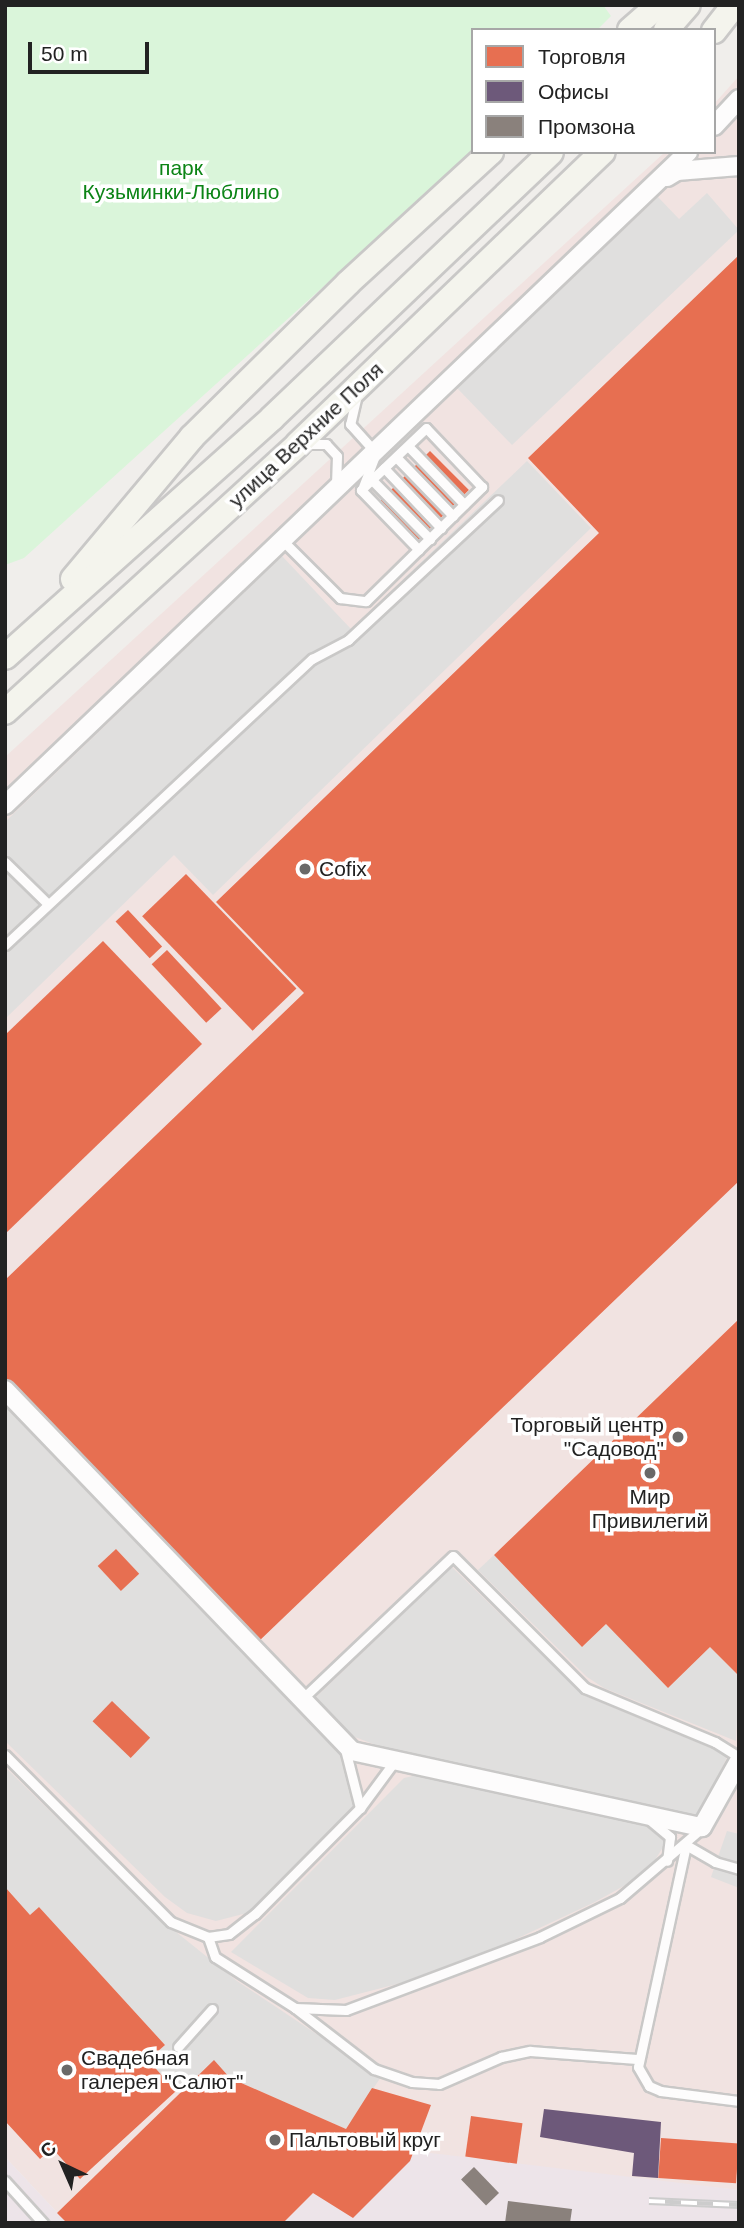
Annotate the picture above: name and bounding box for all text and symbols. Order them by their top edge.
scale bar [32,28,152,72]
legend [471,28,716,154]
text: 50 m [41,42,88,65]
text: Торговля [538,45,626,68]
text: Офисы [538,80,609,103]
text: Промзона [538,115,635,138]
park label: парк Кузьминки-Люблино [83,155,279,205]
street label: улица Верхние Поля [224,357,388,513]
place label: Cofix [319,856,367,882]
marker: Cofix [297,861,313,877]
place label: Торговый центр "Садовод" [510,1412,664,1462]
marker: Торговый центр "Садовод" [670,1429,686,1445]
marker: Мир Привилегий [642,1465,658,1481]
place label: Мир Привилегий [592,1484,708,1534]
place label: Свадебная галерея "Салют" [81,2045,244,2095]
marker: Свадебная галерея "Салют" [59,2062,75,2078]
place label: Пальтовый круг [289,2127,441,2153]
north arrow [28,2130,98,2200]
marker: Пальтовый круг [267,2132,283,2148]
text: С [36,2137,60,2162]

